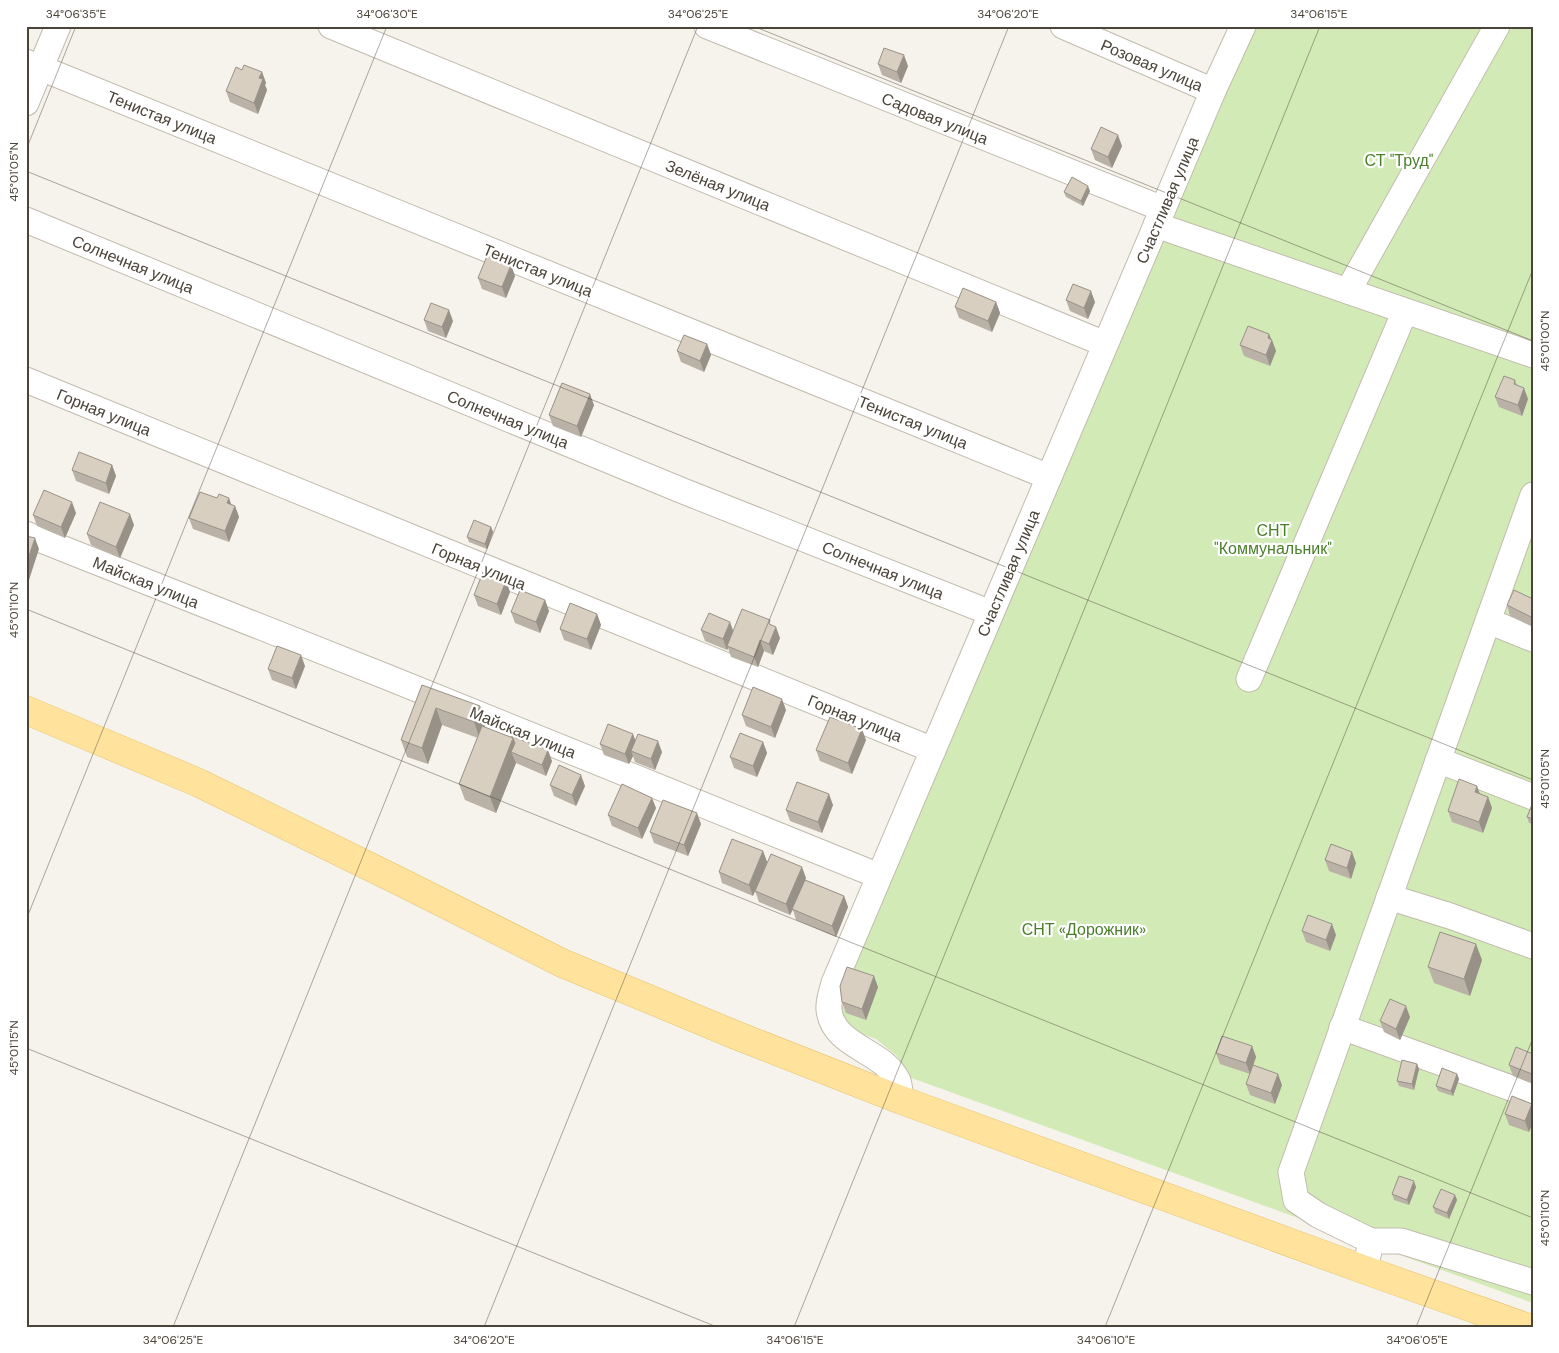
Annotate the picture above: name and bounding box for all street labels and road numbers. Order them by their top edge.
street label: Розовая улица [1098,35,1206,96]
street label: Тенистая улица [104,86,220,149]
street label: Садовая улица [878,88,991,149]
street label: Счастливая улица [1131,133,1204,267]
street label: Зелёная улица [662,155,773,216]
street label: Солнечная улица [69,230,197,299]
street label: Тенистая улица [480,239,596,302]
street label: Горная улица [54,384,154,441]
street label: Солнечная улица [444,385,572,454]
street label: Тенистая улица [855,391,971,454]
street label: Счастливая улица [972,506,1045,640]
street label: Солнечная улица [819,536,947,605]
street label: Горная улица [429,538,529,595]
street label: Майская улица [90,552,202,613]
street label: Горная улица [805,690,905,747]
street label: Майская улица [467,702,579,763]

